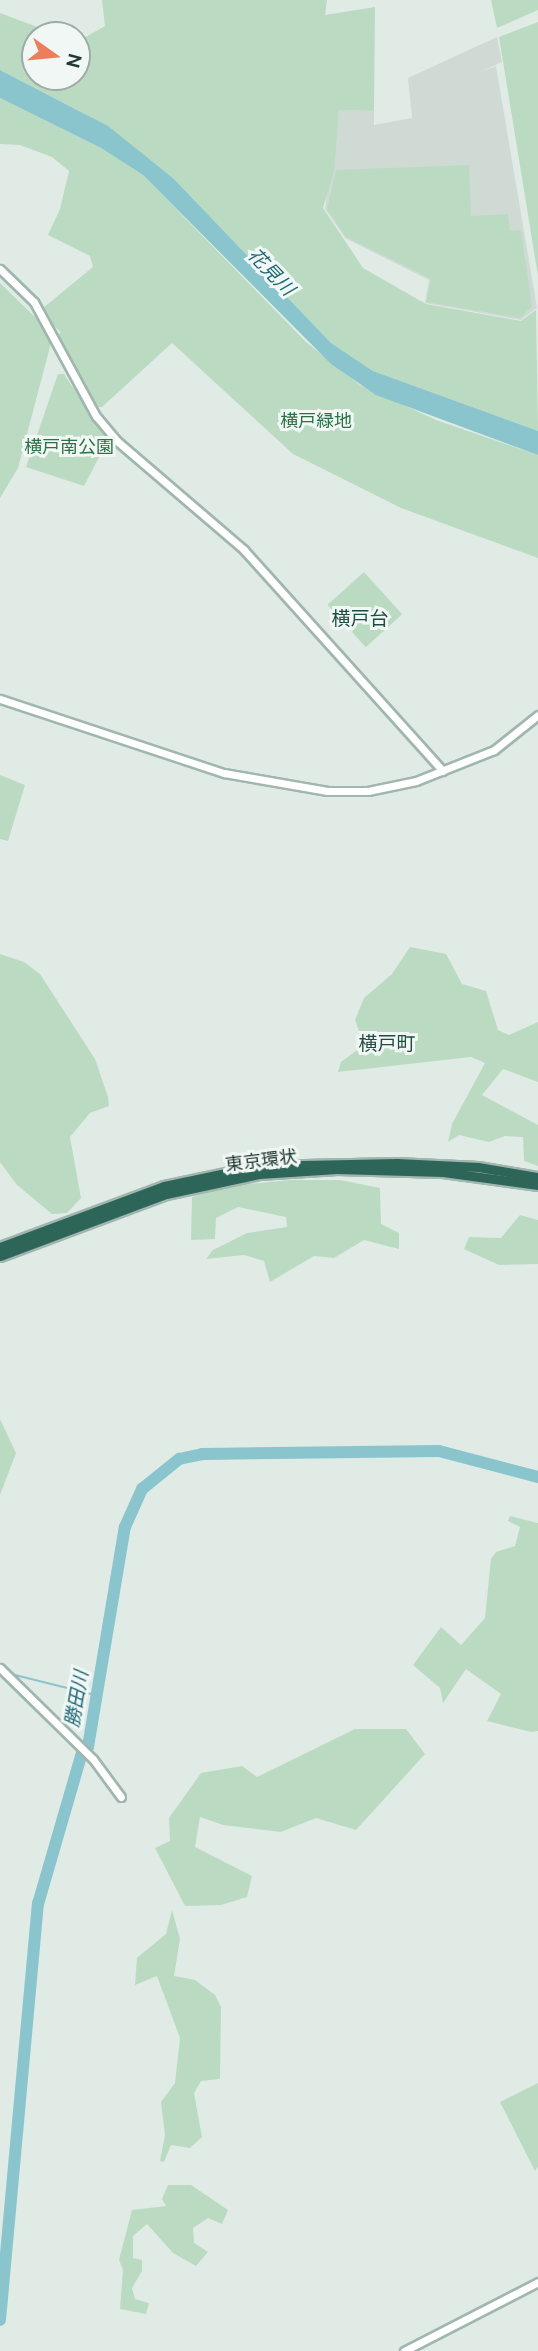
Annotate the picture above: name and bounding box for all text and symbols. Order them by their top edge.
north arrow [21,21,91,91]
text: N [62,51,87,71]
water label: 花見川 [243,244,299,300]
park label: 横戸緑地 [280,409,352,431]
park label: 横戸南公園 [24,435,114,457]
district label: 横戸台 [332,608,388,630]
district label: 横戸町 [359,1033,415,1055]
street label: 東京環状 [224,1145,298,1175]
water label: 勝田川 [61,1669,93,1729]

